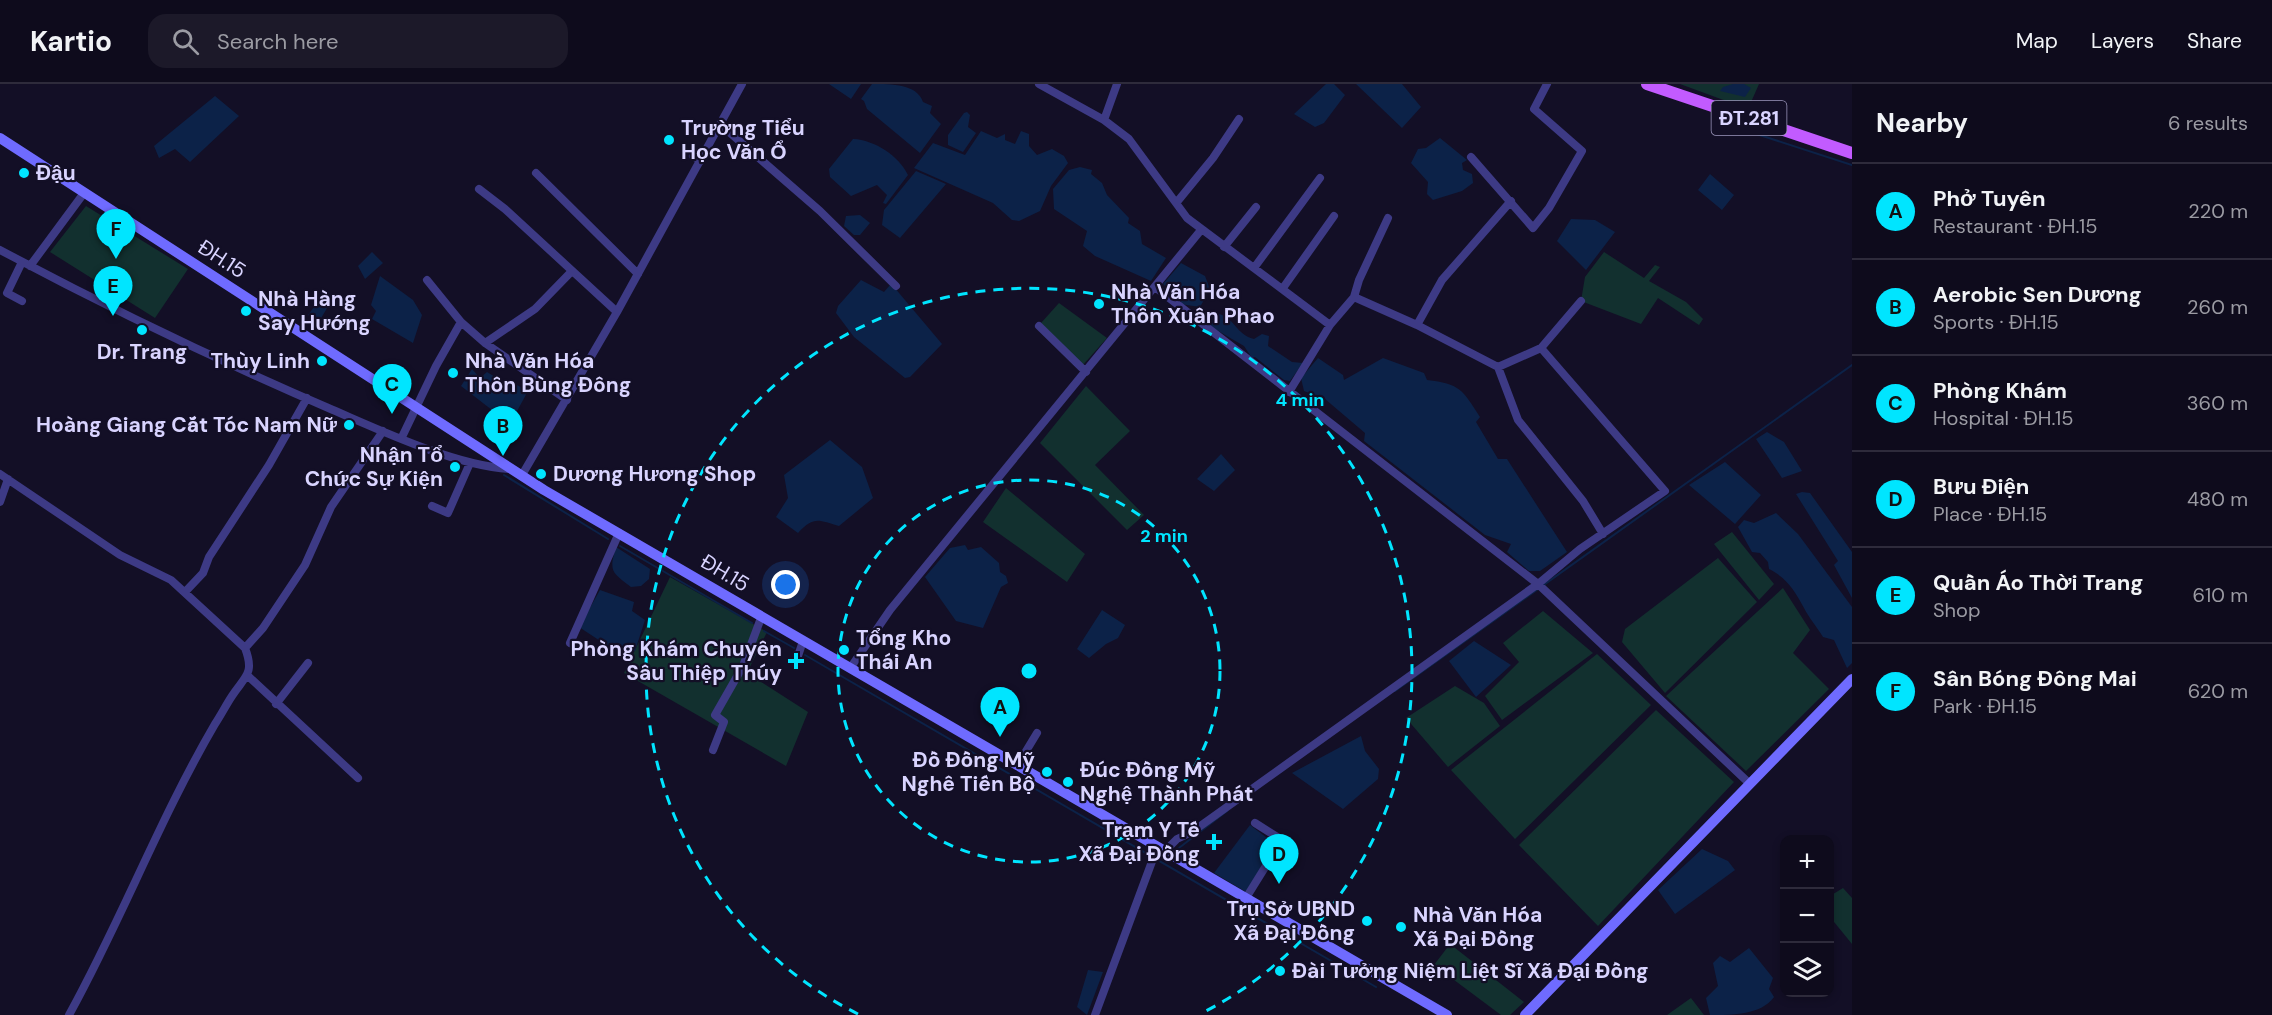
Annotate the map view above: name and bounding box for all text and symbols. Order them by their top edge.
search box [148,14,568,68]
text: Kartio [30,23,112,60]
icon: search [169,25,202,58]
text: Search here [217,27,338,56]
text: Map [2016,27,2058,55]
text: Layers [2091,27,2154,55]
text: Share [2187,27,2242,55]
road number: ĐT.281 [1712,101,1786,135]
text: Nearby [1876,106,1968,140]
text: 6 results [2168,110,2248,136]
place label: Trường Tiểu Học Văn Ổ [681,114,805,166]
marker: Trường Tiểu Học Văn Ổ [662,133,676,147]
place label: Đậu [36,159,76,187]
marker: Đậu [17,166,31,180]
text: Phở Tuyên [1933,184,2046,213]
text: A [1888,198,1903,224]
text: 220 m [2188,198,2248,224]
pin: F [96,210,136,259]
text: Restaurant · ĐH.15 [1933,213,2097,239]
street label: ĐH.15 [192,233,252,285]
pin: E [94,266,132,316]
place label: Nhà Văn Hóa Thôn Xuân Phao [1111,278,1275,330]
text: Aerobic Sen Dương [1933,280,2142,309]
place label: Nhà Hàng Say Hướng [258,285,371,337]
text: B [1889,294,1902,320]
text: 260 m [2187,294,2248,320]
marker: Nhà Văn Hóa Thôn Xuân Phao [1092,297,1106,311]
marker: Nhà Hàng Say Hướng [239,304,253,318]
text: Sports · ĐH.15 [1933,309,2059,335]
marker: Dr. Trang [135,323,149,337]
place label: Dr. Trang [97,338,187,366]
place label: Thùy Linh [211,347,310,375]
place label: Nhà Văn Hóa Thôn Bùng Đông [465,347,631,399]
marker: Thùy Linh [315,354,329,368]
pin: C [372,364,412,414]
marker: Nhà Văn Hóa Thôn Bùng Đông [446,366,460,380]
text: Phòng Khám [1933,376,2067,405]
text: 4 min [1276,388,1324,412]
text: C [1888,390,1903,416]
text: 360 m [2187,390,2248,416]
text: Hospital · ĐH.15 [1933,405,2073,431]
pin: B [484,406,522,456]
place label: Hoàng Giang Cắt Tóc Nam Nữ [36,411,338,439]
marker: Hoàng Giang Cắt Tóc Nam Nữ [342,418,356,432]
place label: Nhận Tổ Chức Sự Kiện [305,441,443,493]
marker: Nhận Tổ Chức Sự Kiện [448,460,462,474]
place label: Dương Hương Shop [553,460,756,488]
marker: Dương Hương Shop [534,467,548,481]
text: Bưu Điện [1933,472,2029,501]
text: D [1888,486,1903,512]
text: 480 m [2187,486,2248,512]
text: Place · ĐH.15 [1933,501,2047,527]
text: 2 min [1140,524,1188,548]
street label: ĐH.15 [695,548,755,598]
text: Quần Áo Thời Trang [1933,568,2143,597]
your location [771,570,800,599]
text: E [1890,582,1901,608]
text: 610 m [2192,582,2248,608]
text: Shop [1933,597,1980,623]
place label: Tổng Kho Thái An [856,624,951,676]
place label: Phòng Khám Chuyên Sâu Thiệp Thúy [570,635,782,687]
marker: Tổng Kho Thái An [837,643,851,657]
marker: Phòng Khám Chuyên Sâu Thiệp Thúy [787,652,805,670]
centre of rings [1019,661,1039,681]
text: Sân Bóng Đông Mai [1933,664,2137,693]
text: F [1890,678,1901,704]
text: 620 m [2188,678,2248,704]
pin: A [980,688,1020,737]
text: Park · ĐH.15 [1933,693,2037,719]
place label: Đồ Đồng Mỹ Nghê Tiến Bộ [902,746,1035,798]
place label: Đúc Đồng Mỹ Nghệ Thành Phát [1080,756,1253,808]
marker: Đồ Đồng Mỹ Nghê Tiến Bộ [1040,765,1054,779]
marker: Đúc Đồng Mỹ Nghệ Thành Phát [1061,775,1075,789]
place label: Trạm Y Tế Xã Đại Đồng [1078,816,1200,868]
marker: Trạm Y Tế Xã Đại Đồng [1205,833,1223,851]
pin: D [1260,834,1298,884]
map controls [1780,835,1834,997]
button: + [1780,835,1834,889]
button: − [1780,889,1834,943]
place label: Trụ Sở UBND Xã Đại Đồng [1227,895,1355,947]
place label: Nhà Văn Hóa Xã Đại Đồng [1413,901,1542,953]
marker: Trụ Sở UBND Xã Đại Đồng [1360,914,1374,928]
marker: Nhà Văn Hóa Xã Đại Đồng [1394,920,1408,934]
button: layers [1780,943,1834,997]
place label: Đài Tưởng Niệm Liệt Sĩ Xã Đại Đồng [1292,957,1649,985]
marker: Đài Tưởng Niệm Liệt Sĩ Xã Đại Đồng [1273,964,1287,978]

